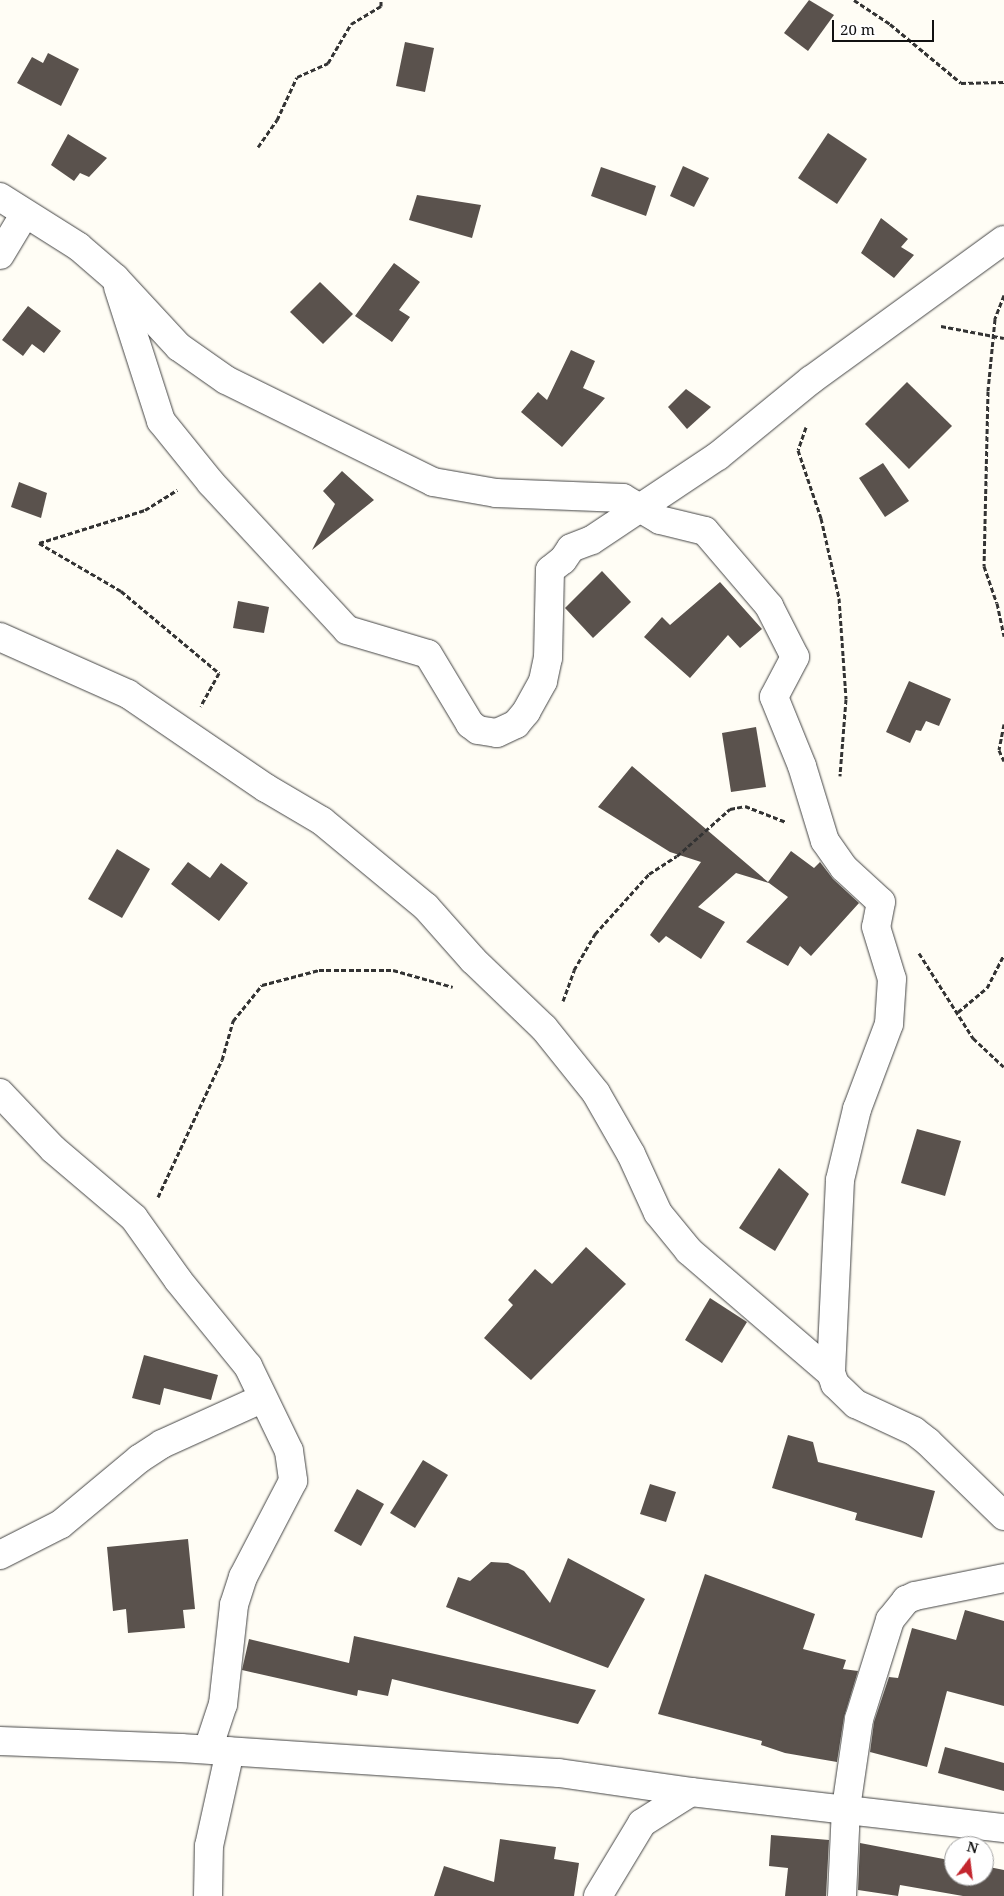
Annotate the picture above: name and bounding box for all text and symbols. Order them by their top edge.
scale bar [834,10,936,42]
text: 20 m [840,19,875,39]
north arrow [944,1836,994,1886]
text: N [965,1836,981,1858]

